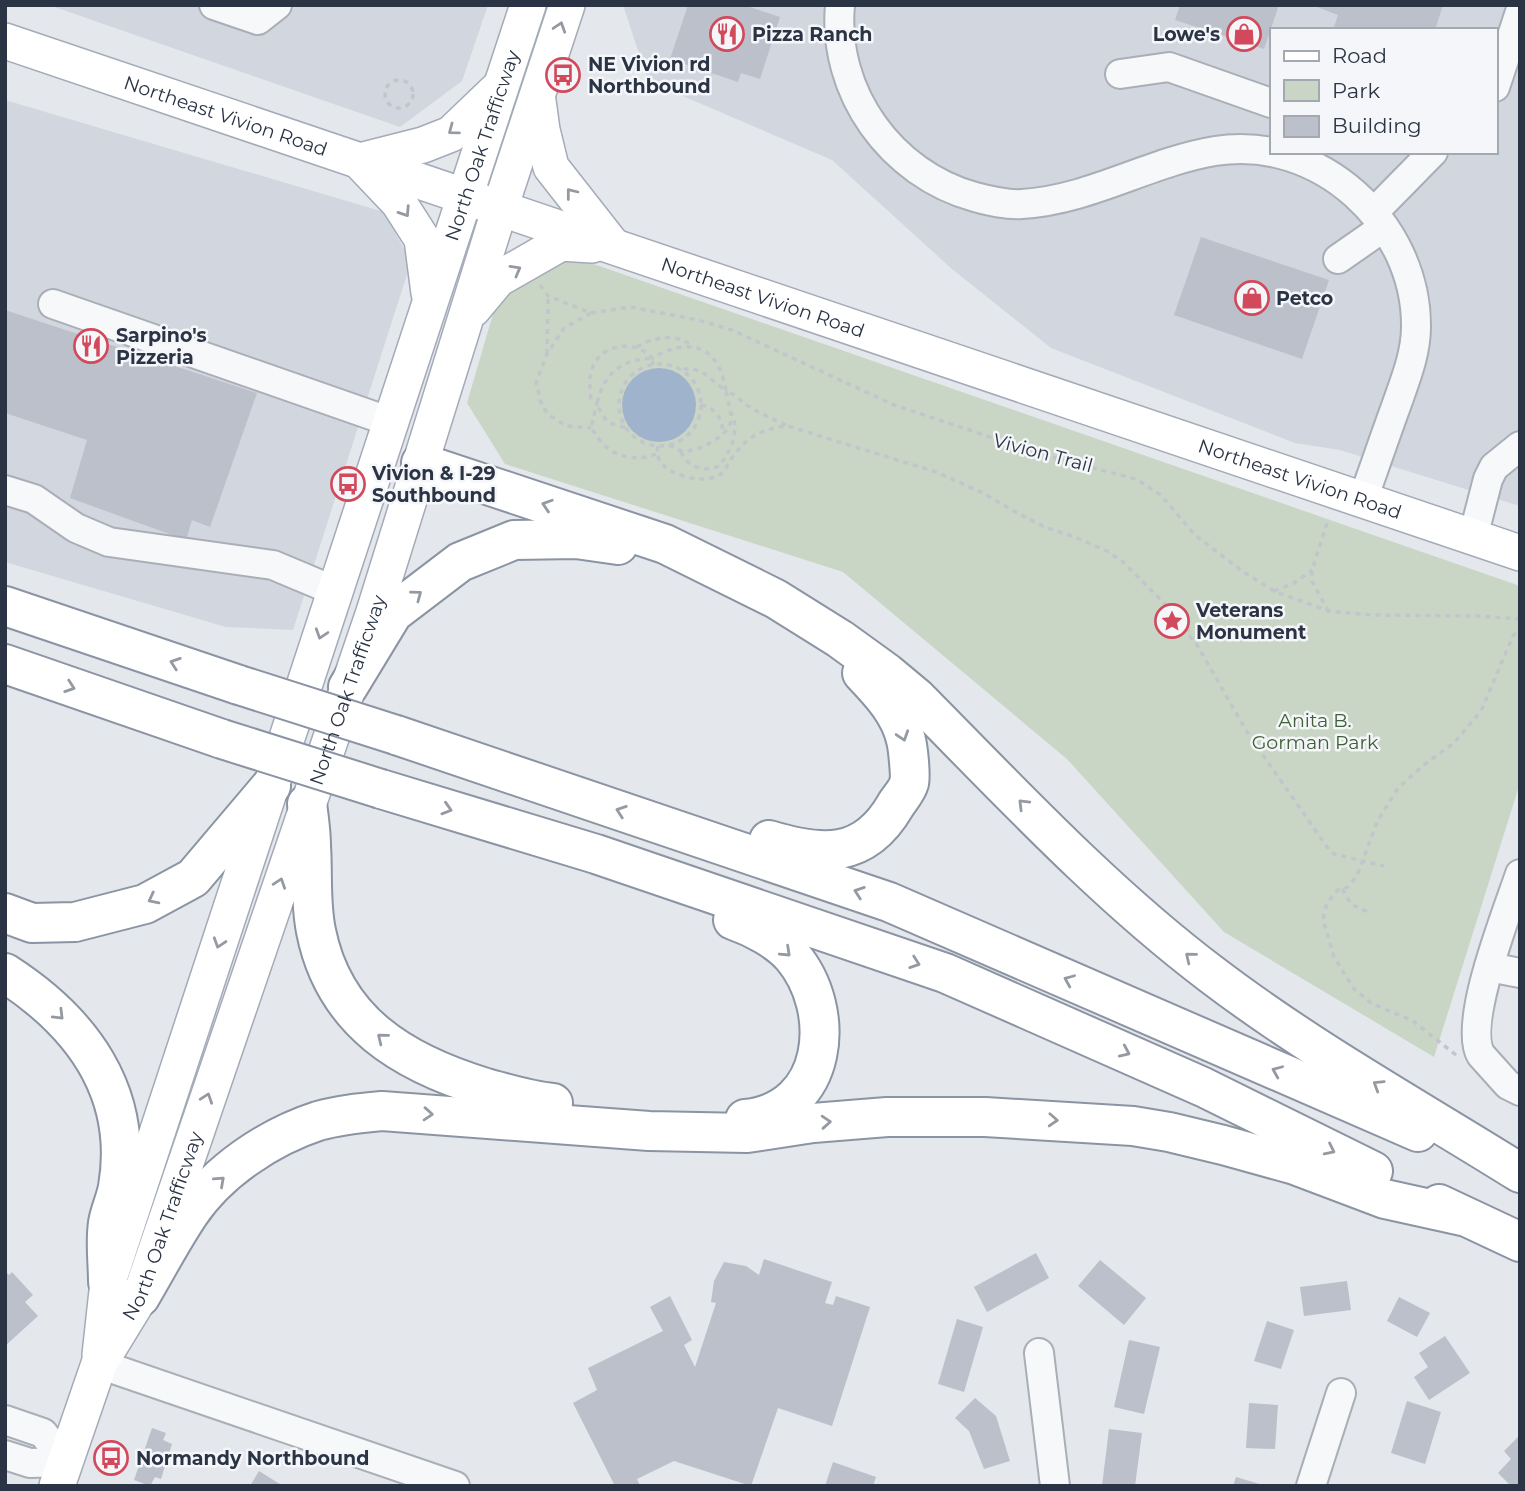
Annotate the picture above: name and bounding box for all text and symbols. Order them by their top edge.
restaurant icon: Pizza Ranch [708,15,746,53]
shop icon: Lowe's [1225,15,1263,53]
one-way arrow [552,21,566,33]
place label: Pizza Ranch [752,23,872,46]
place label: Lowe's [1153,23,1220,46]
legend [1270,28,1497,154]
text: Road [1332,43,1387,68]
street label: North Oak Trafficway [440,46,524,244]
place label: NE Vivion rd Northbound [588,53,711,98]
bus stop icon: NE Vivion rd Northbound [544,56,582,94]
street label: Northeast Vivion Road [121,71,330,161]
text: Park [1332,78,1380,103]
text: Building [1332,113,1422,138]
one-way arrow [448,122,461,134]
one-way arrow [567,188,579,201]
one-way arrow [397,205,410,218]
street label: Northeast Vivion Road [658,252,868,342]
one-way arrow [508,265,521,278]
shop icon: Petco [1233,279,1271,317]
place label: Petco [1276,287,1333,310]
place label: Sarpino's Pizzeria [116,324,207,369]
restaurant icon: Sarpino's Pizzeria [72,327,110,365]
street label: Vivion Trail [991,429,1095,477]
street label: Northeast Vivion Road [1195,434,1405,524]
place label: Vivion & I-29 Southbound [371,462,496,507]
bus stop icon: Vivion & I-29 Southbound [329,465,367,503]
one-way arrow [541,498,553,513]
one-way arrow [409,590,422,603]
street label: North Oak Trafficway [304,592,390,788]
place label: Veterans Monument [1195,599,1306,644]
place icon: Veterans Monument [1153,602,1191,640]
one-way arrow [315,627,329,640]
one-way arrow [169,657,181,672]
one-way arrow [63,679,75,693]
park label: Anita B. Gorman Park [1252,709,1379,754]
one-way arrow [895,730,909,742]
one-way arrow [1018,799,1031,812]
one-way arrow [440,800,452,815]
one-way arrow [615,805,627,819]
one-way arrow [272,877,286,889]
one-way arrow [854,886,866,900]
one-way arrow [148,891,160,905]
one-way arrow [213,937,227,949]
one-way arrow [778,944,791,956]
one-way arrow [1186,953,1198,966]
one-way arrow [909,955,921,969]
one-way arrow [1064,975,1076,989]
one-way arrow [51,1006,64,1019]
one-way arrow [378,1034,391,1046]
one-way arrow [1117,1044,1130,1058]
one-way arrow [1272,1065,1285,1079]
one-way arrow [1373,1080,1386,1093]
one-way arrow [199,1093,213,1105]
one-way arrow [423,1107,434,1122]
one-way arrow [1048,1113,1059,1128]
one-way arrow [821,1115,832,1130]
street label: North Oak Trafficway [117,1128,207,1324]
one-way arrow [1323,1141,1335,1155]
one-way arrow [211,1177,224,1189]
bus stop icon: Normandy Northbound [92,1439,130,1477]
place label: Normandy Northbound [136,1447,369,1470]

